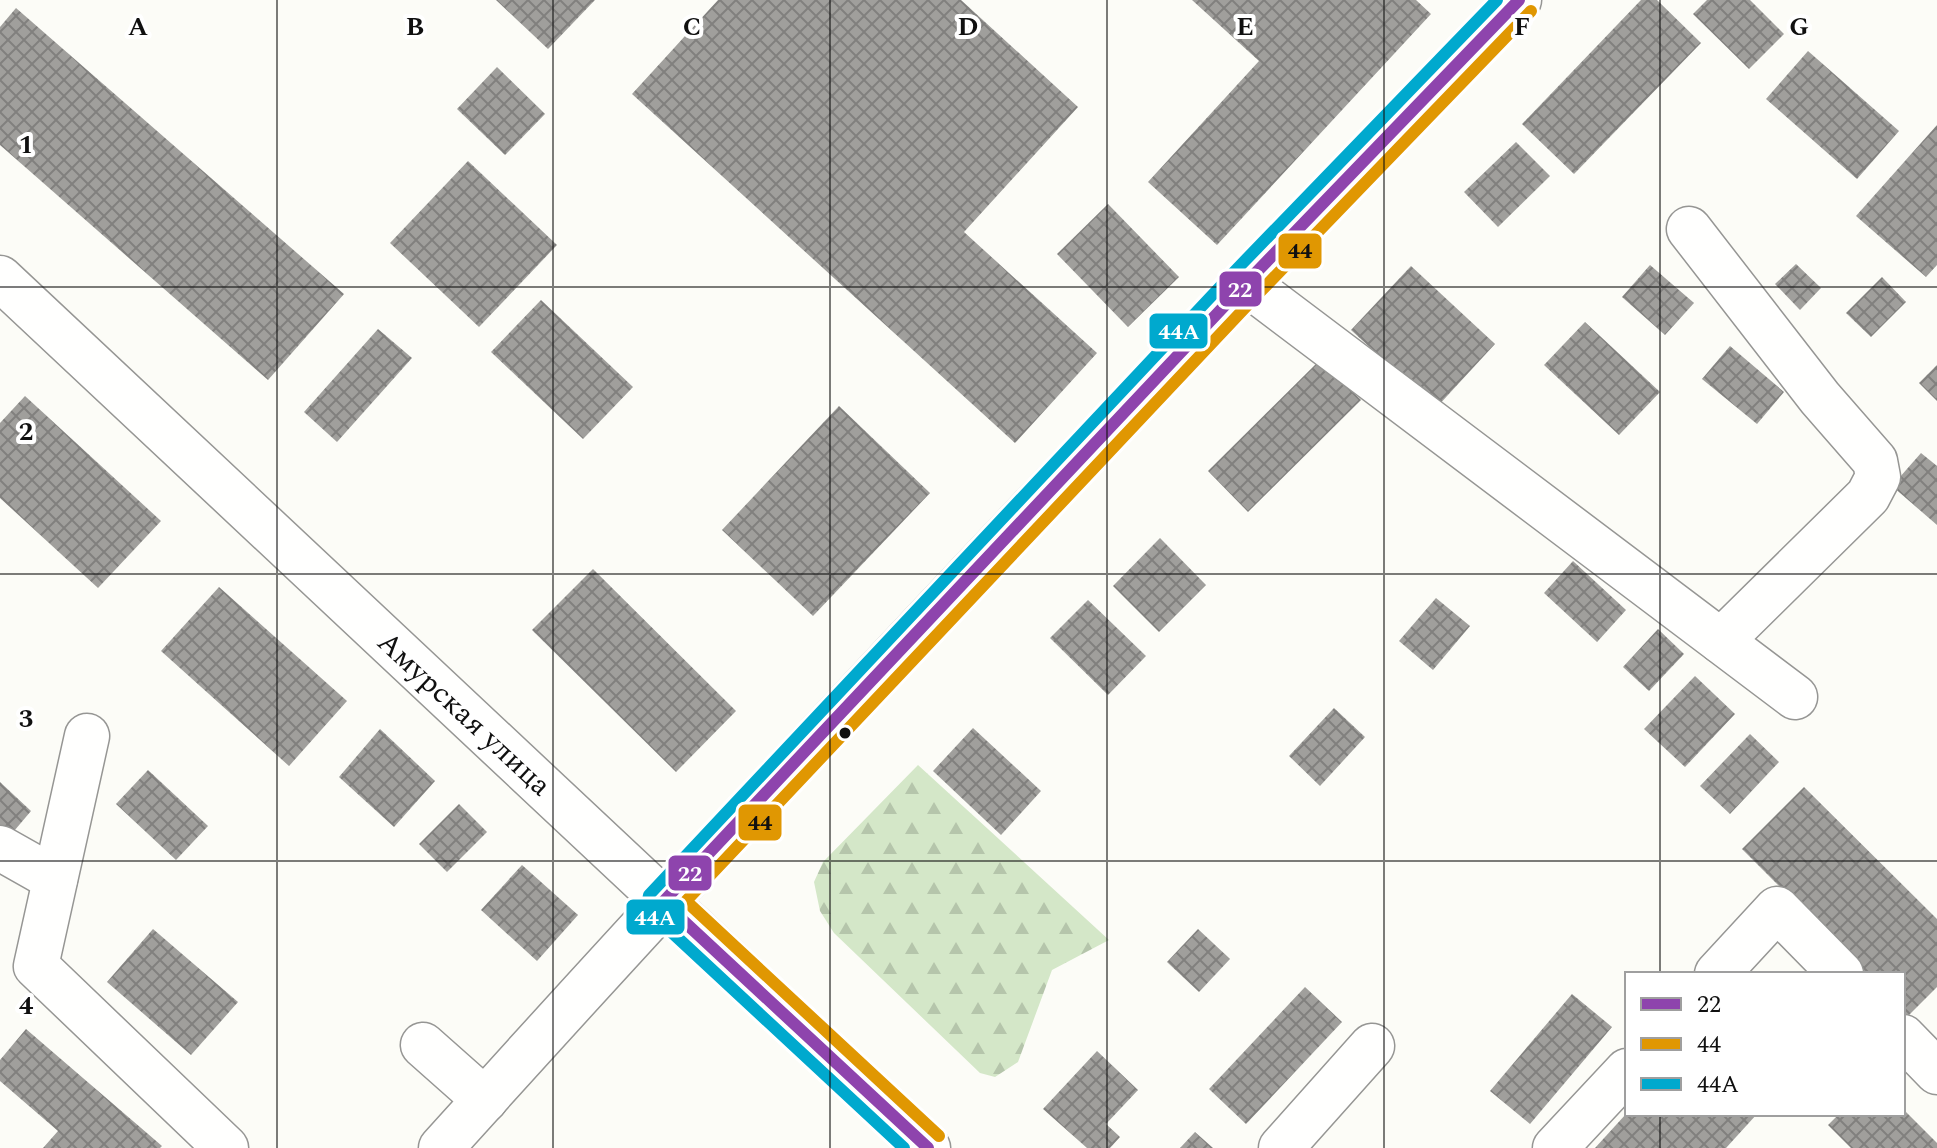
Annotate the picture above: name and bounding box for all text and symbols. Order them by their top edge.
text: A [128,7,148,47]
text: B [406,7,424,47]
text: C [683,7,701,47]
text: D [958,7,978,47]
text: E [1236,7,1254,47]
text: F [1514,7,1530,47]
text: G [1789,7,1809,47]
text: 1 [19,125,33,165]
line badge: 44 [1277,232,1323,270]
text: 44 [1288,235,1313,268]
line badge: 22 [1218,270,1263,308]
text: 22 [1228,274,1252,307]
line badge: 44А [1148,312,1209,350]
text: 44А [1158,316,1200,349]
text: 2 [19,412,33,452]
street label: Амурская улица [366,621,562,808]
text: 3 [19,699,33,739]
unlabelled marker [837,725,853,741]
line badge: 44 [737,803,783,842]
text: 44 [748,807,773,840]
line badge: 22 [667,854,713,892]
text: 22 [678,858,702,891]
line badge: 44А [625,898,686,936]
text: 44А [634,902,676,935]
legend [1625,972,1905,1116]
text: 4 [19,986,34,1026]
text: 22 [1697,987,1721,1023]
text: 44 [1697,1027,1721,1063]
text: 44А [1697,1067,1739,1103]

